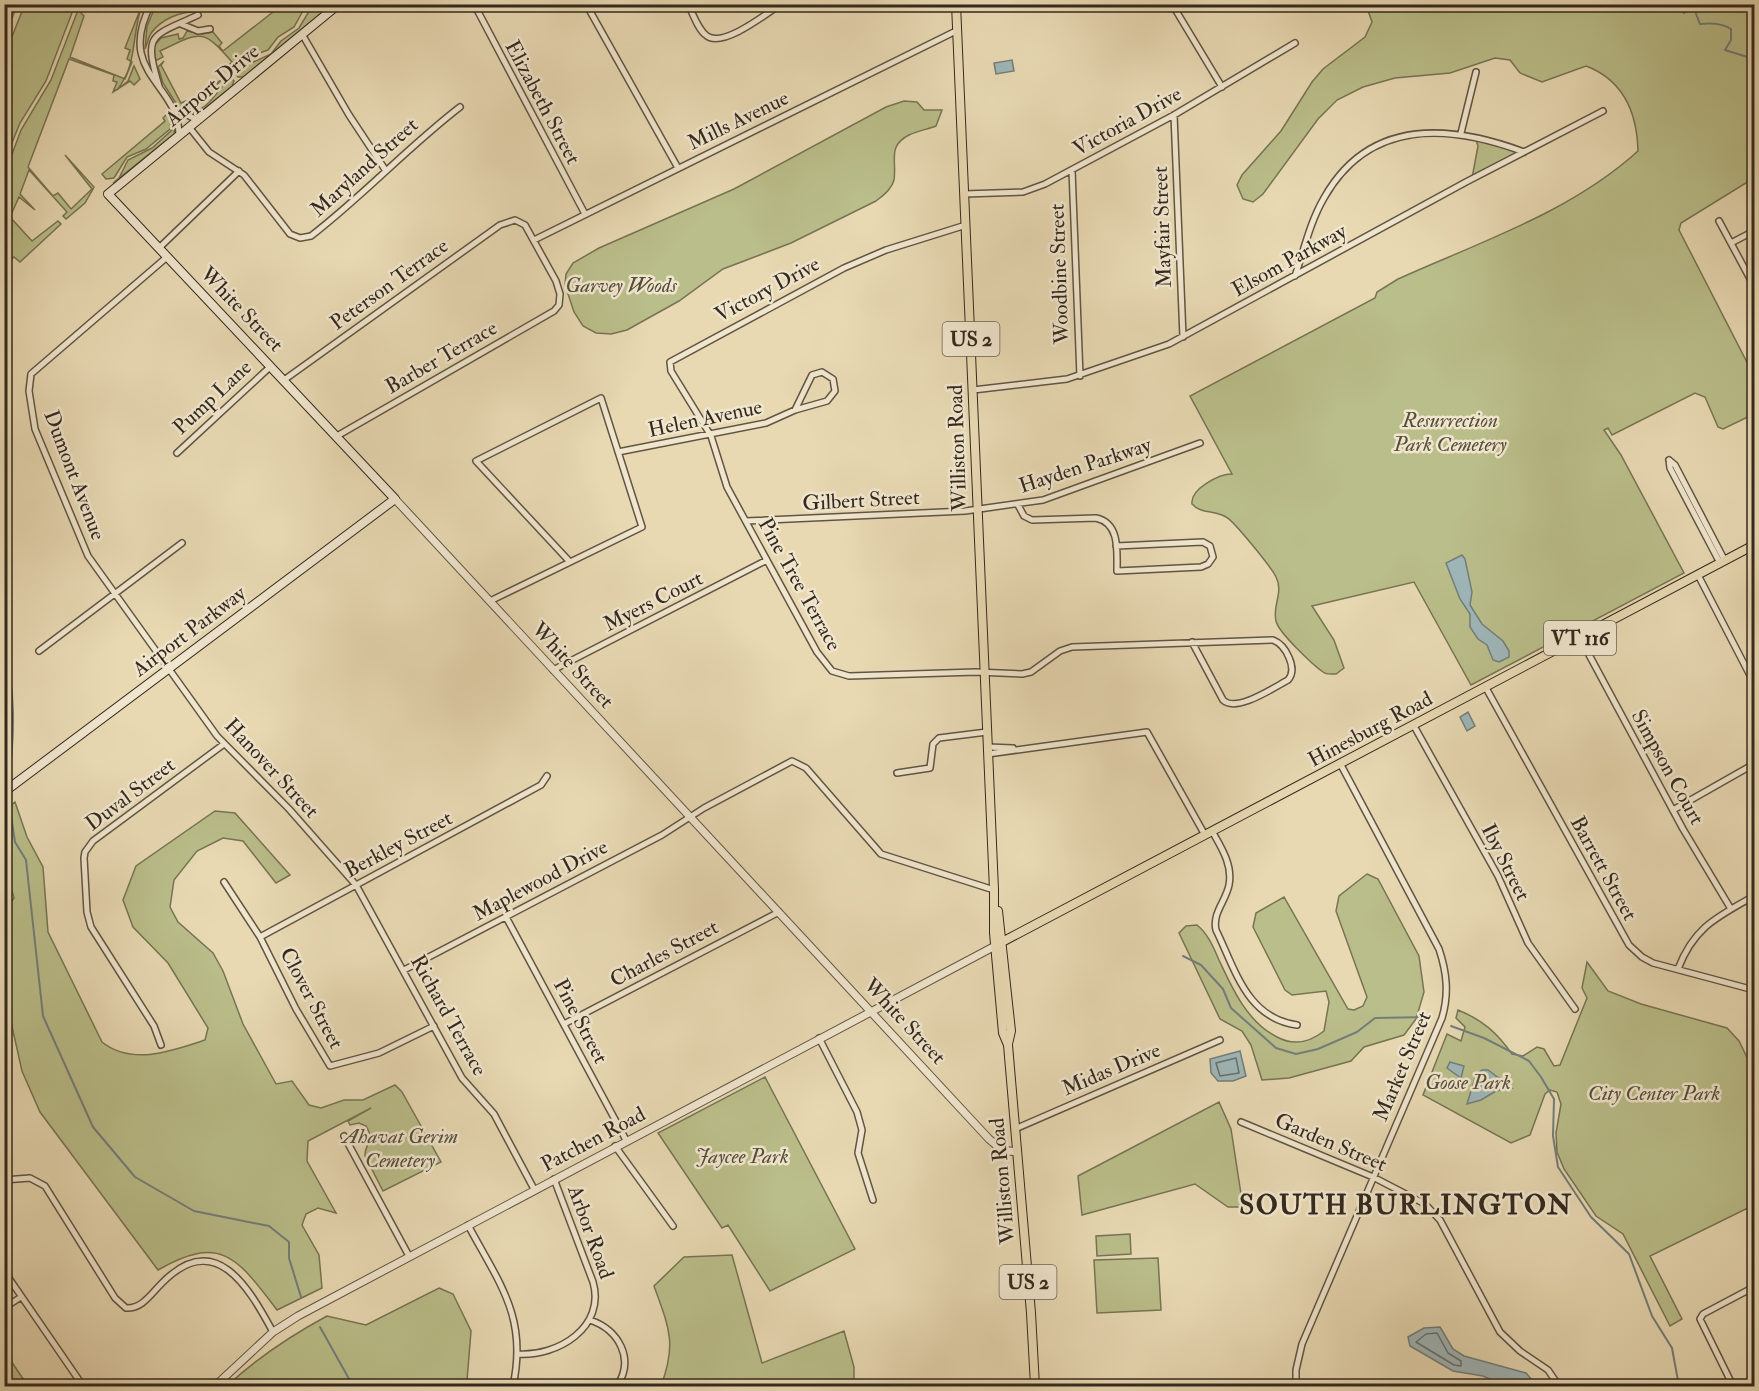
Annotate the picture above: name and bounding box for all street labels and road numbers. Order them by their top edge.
street label: Elizabeth Street [499,35,587,169]
street label: Airport Drive [159,38,265,133]
street label: Victoria Drive [1068,80,1187,162]
street label: Mills Avenue [683,84,793,156]
street label: Maryland Street [305,112,424,223]
street label: Mayfair Street [1147,165,1178,288]
street label: Woodbine Street [1044,203,1075,346]
street label: Elsom Parkway [1227,217,1352,303]
street label: Peterson Terrace [325,232,454,336]
street label: Victory Drive [710,250,825,328]
street label: White Street [193,260,289,358]
street label: Barber Terrace [380,314,502,400]
road number: US 2 [942,322,1000,356]
street label: Pump Lane [167,354,258,441]
street label: Williston Road [942,384,973,513]
street label: Helen Avenue [646,393,765,444]
street label: Dumont Avenue [37,406,112,544]
street label: Hayden Parkway [1016,431,1155,500]
street label: Gilbert Street [802,484,920,517]
street label: Pine Tree Terrace [752,513,847,656]
street label: Myers Court [599,565,708,638]
street label: Airport Parkway [126,580,252,683]
street label: White Street [525,616,620,714]
road number: VT 116 [1544,621,1616,655]
street label: Hinesburg Road [1303,685,1438,774]
street label: Simpson Court [1625,705,1710,830]
street label: Hanover Street [218,713,325,824]
street label: Duval Street [80,752,181,837]
street label: Berkley Street [339,805,457,884]
street label: Barrett Street [1564,811,1643,925]
street label: Iby Street [1475,819,1536,905]
street label: Maplewood Drive [468,833,613,927]
street label: Charles Street [605,913,723,993]
street label: Clover Street [274,943,350,1054]
street label: Richard Terrace [404,950,493,1081]
street label: White Street [857,972,952,1070]
street label: Pine Street [547,974,614,1069]
street label: Market Street [1367,1007,1438,1125]
street label: Midas Drive [1058,1037,1165,1102]
street label: Patchen Road [536,1100,651,1178]
street label: Garden Street [1271,1107,1391,1178]
street label: Williston Road [983,1116,1022,1246]
street label: Arbor Road [561,1181,620,1283]
road number: US 2 [1000,1265,1056,1299]

